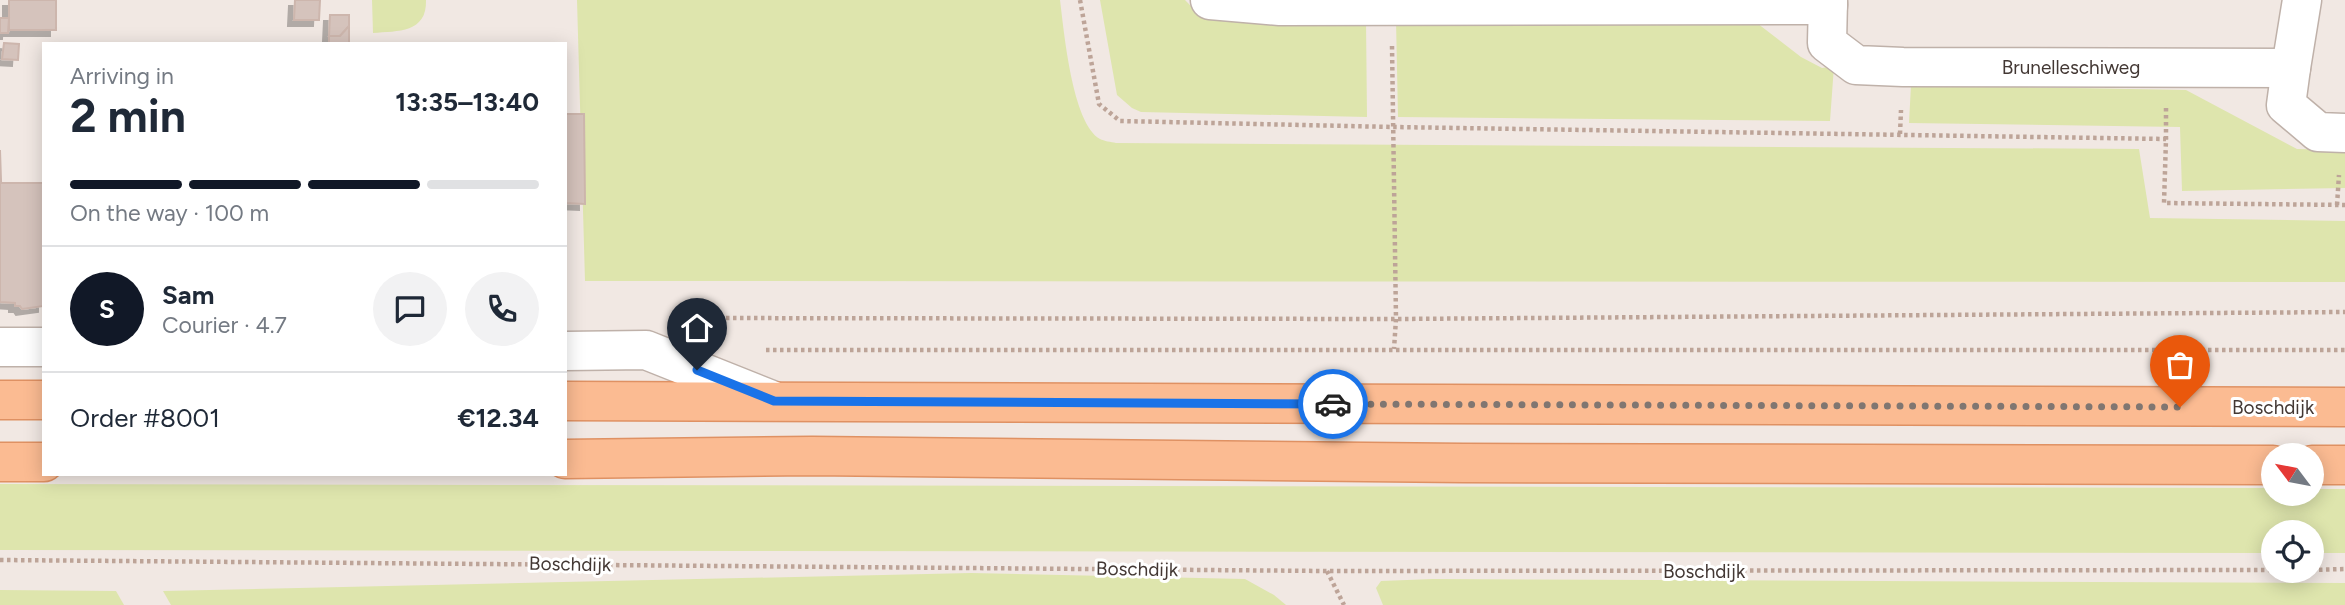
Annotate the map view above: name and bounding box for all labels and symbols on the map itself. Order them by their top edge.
street label: Brunelleschiweg [2002,56,2140,79]
pin [667,298,727,370]
pin [2150,335,2210,407]
courier [1298,369,1368,439]
street label: Boschdijk [2232,396,2315,419]
north arrow [2261,443,2324,506]
street label: Boschdijk [529,552,612,576]
street label: Boschdijk [1096,557,1179,581]
street label: Boschdijk [1663,560,1746,583]

